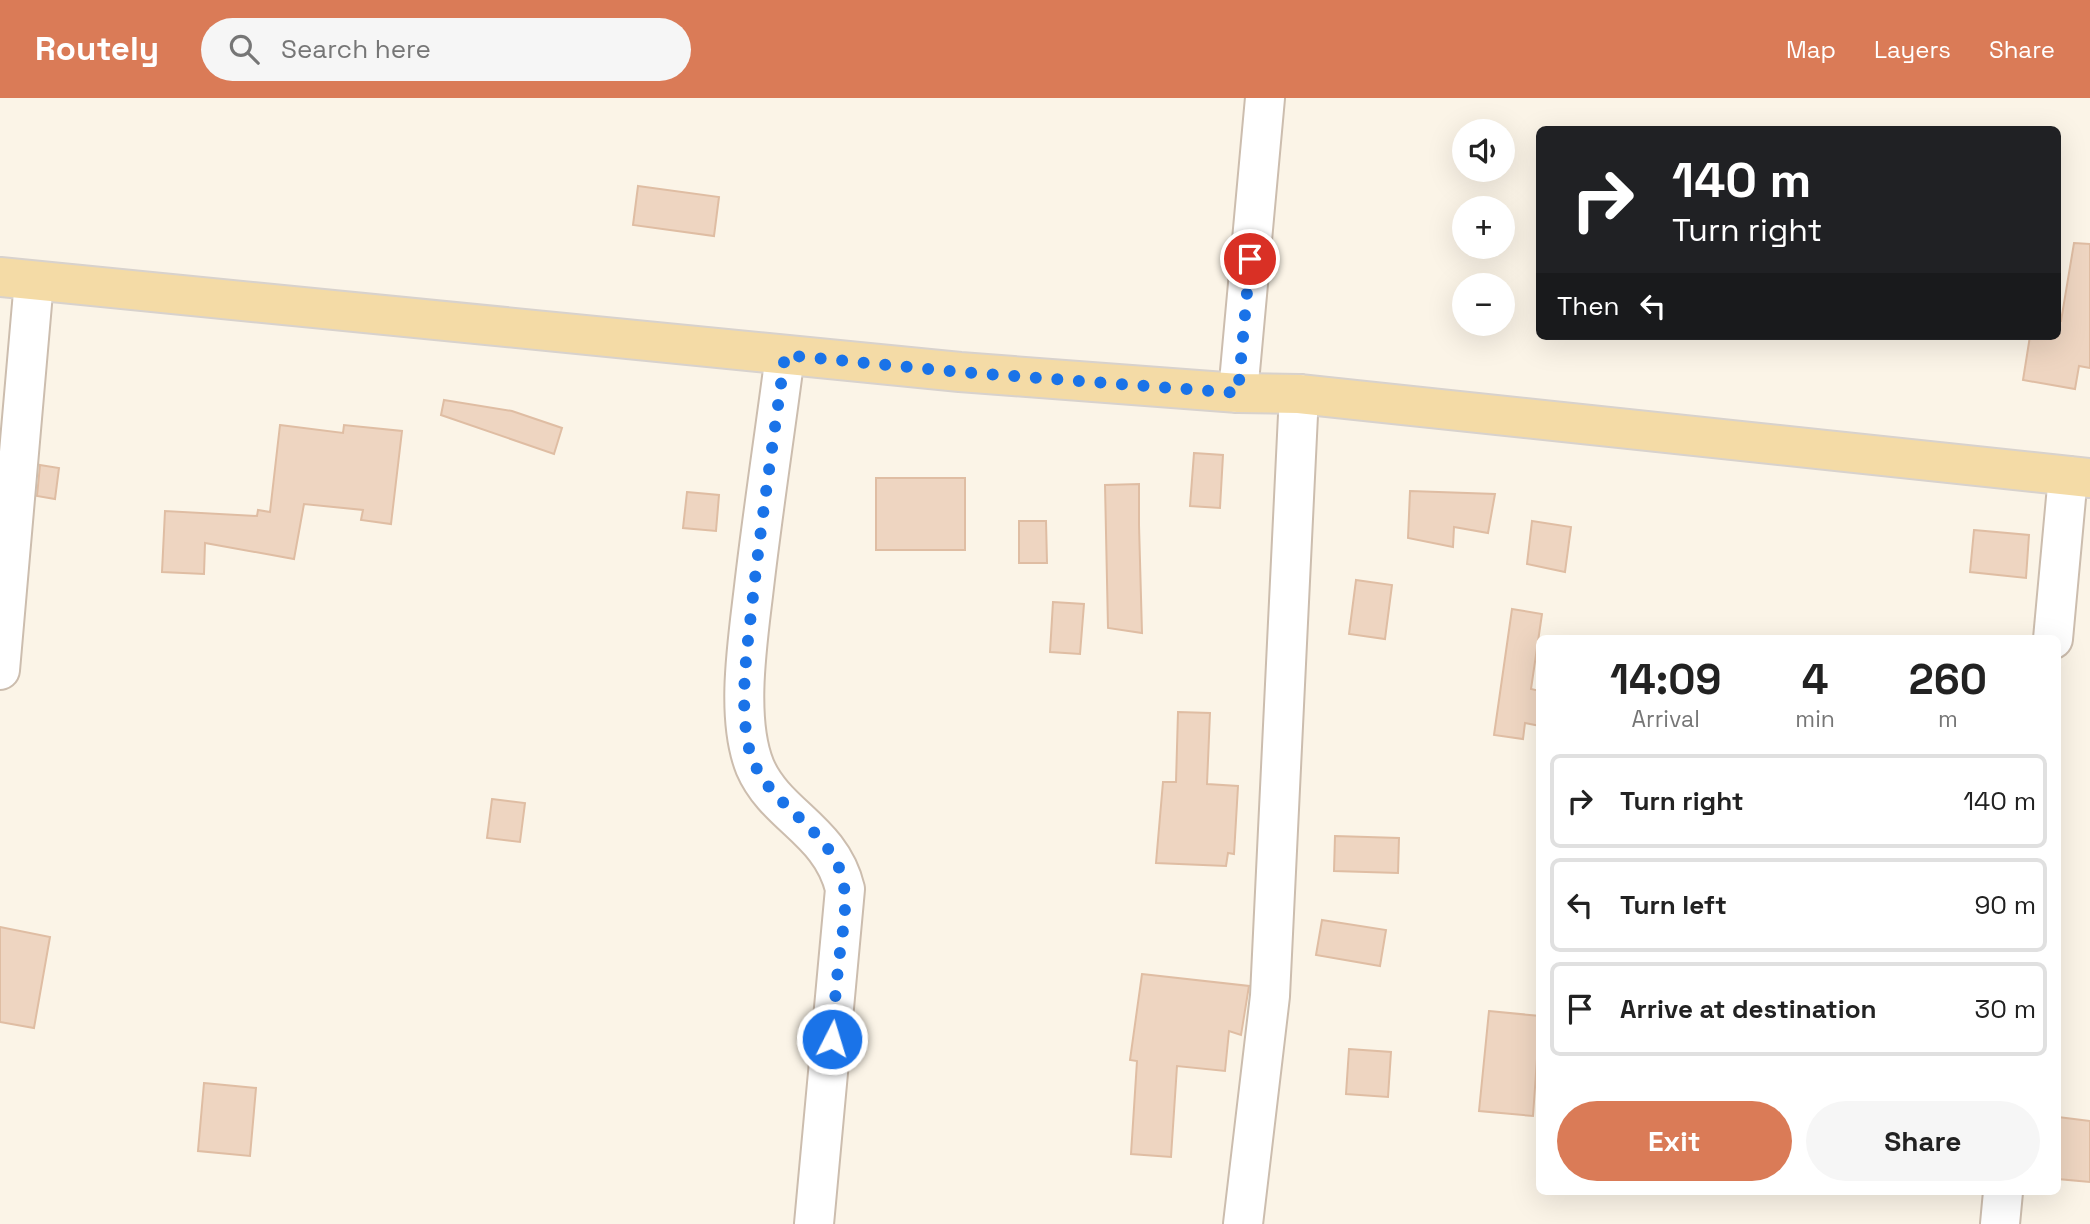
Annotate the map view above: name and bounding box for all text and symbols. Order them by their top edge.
search box [201,18,691,81]
text: Routely [35,28,159,70]
icon: search [225,30,263,68]
text: Search here [281,32,431,66]
text: Map [1786,34,1836,65]
text: Layers [1874,34,1951,65]
text: Share [1989,34,2055,65]
map controls [1452,119,1515,336]
button: sound [1452,119,1515,182]
text: 140 m [1672,149,1811,211]
icon: right [1557,154,1648,245]
button: + [1452,196,1515,259]
text: Turn right [1672,210,1822,250]
pin [1220,229,1280,289]
icon: arrive [1231,240,1269,278]
button: − [1452,273,1515,336]
icon: left [1634,287,1672,325]
text: Then [1557,289,1620,323]
text: 14:09 [1610,653,1721,706]
text: 4 [1802,653,1828,706]
text: 260 [1909,653,1987,706]
text: Arrival [1631,704,1700,734]
text: min [1795,704,1835,734]
text: m [1938,704,1958,734]
icon: right [1561,782,1599,820]
text: Turn right [1620,784,1744,818]
text: 140 m [1963,784,2036,818]
icon: left [1561,886,1599,924]
text: Turn left [1620,888,1727,922]
text: 90 m [1974,888,2036,922]
icon: arrive [1561,990,1599,1028]
text: Arrive at destination [1620,992,1877,1026]
text: 30 m [1975,992,2036,1026]
position arrow [795,1002,869,1076]
button: Exit [1557,1101,1792,1181]
button: Share [1806,1101,2040,1181]

